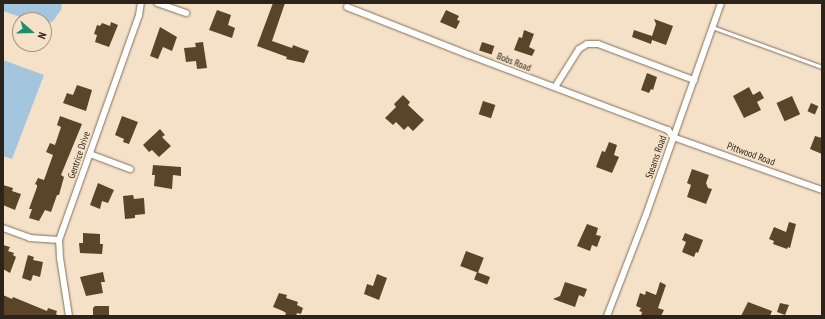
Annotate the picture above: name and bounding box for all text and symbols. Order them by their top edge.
north arrow [12,12,52,52]
text: N [35,31,50,41]
street label: Bobs Road [495,50,533,74]
street label: Gentrice Drive [65,130,93,180]
street label: Stearns Road [643,134,669,180]
street label: Pittwood Road [725,140,777,168]

